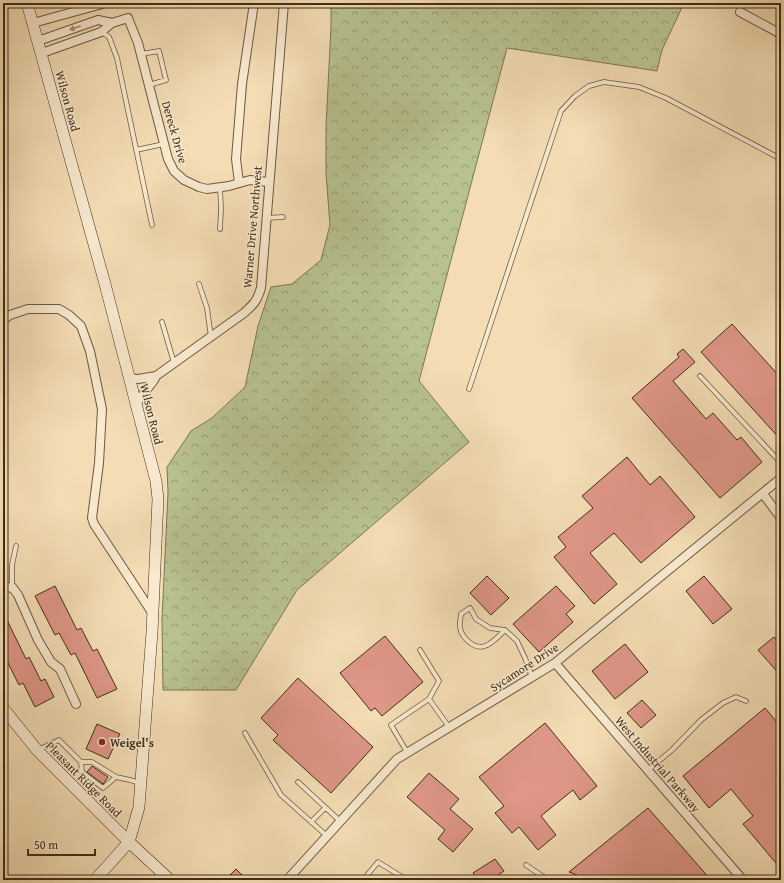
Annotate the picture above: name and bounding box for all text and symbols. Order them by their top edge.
one-way arrow [68,25,80,31]
street label: Wilson Road [52,69,84,134]
street label: Dereck Drive [158,99,192,166]
street label: Warner Drive Northwest [238,164,266,289]
street label: Wilson Road [136,382,168,447]
street label: Sycamore Drive [486,638,562,696]
street label: West Industrial Parkway [611,712,705,816]
place label: Weigel's [110,734,154,751]
street label: Pleasant Ridge Road [42,737,126,821]
marker: Weigel's [97,737,107,747]
scale bar [28,831,95,857]
text: 50 m [34,836,58,853]

